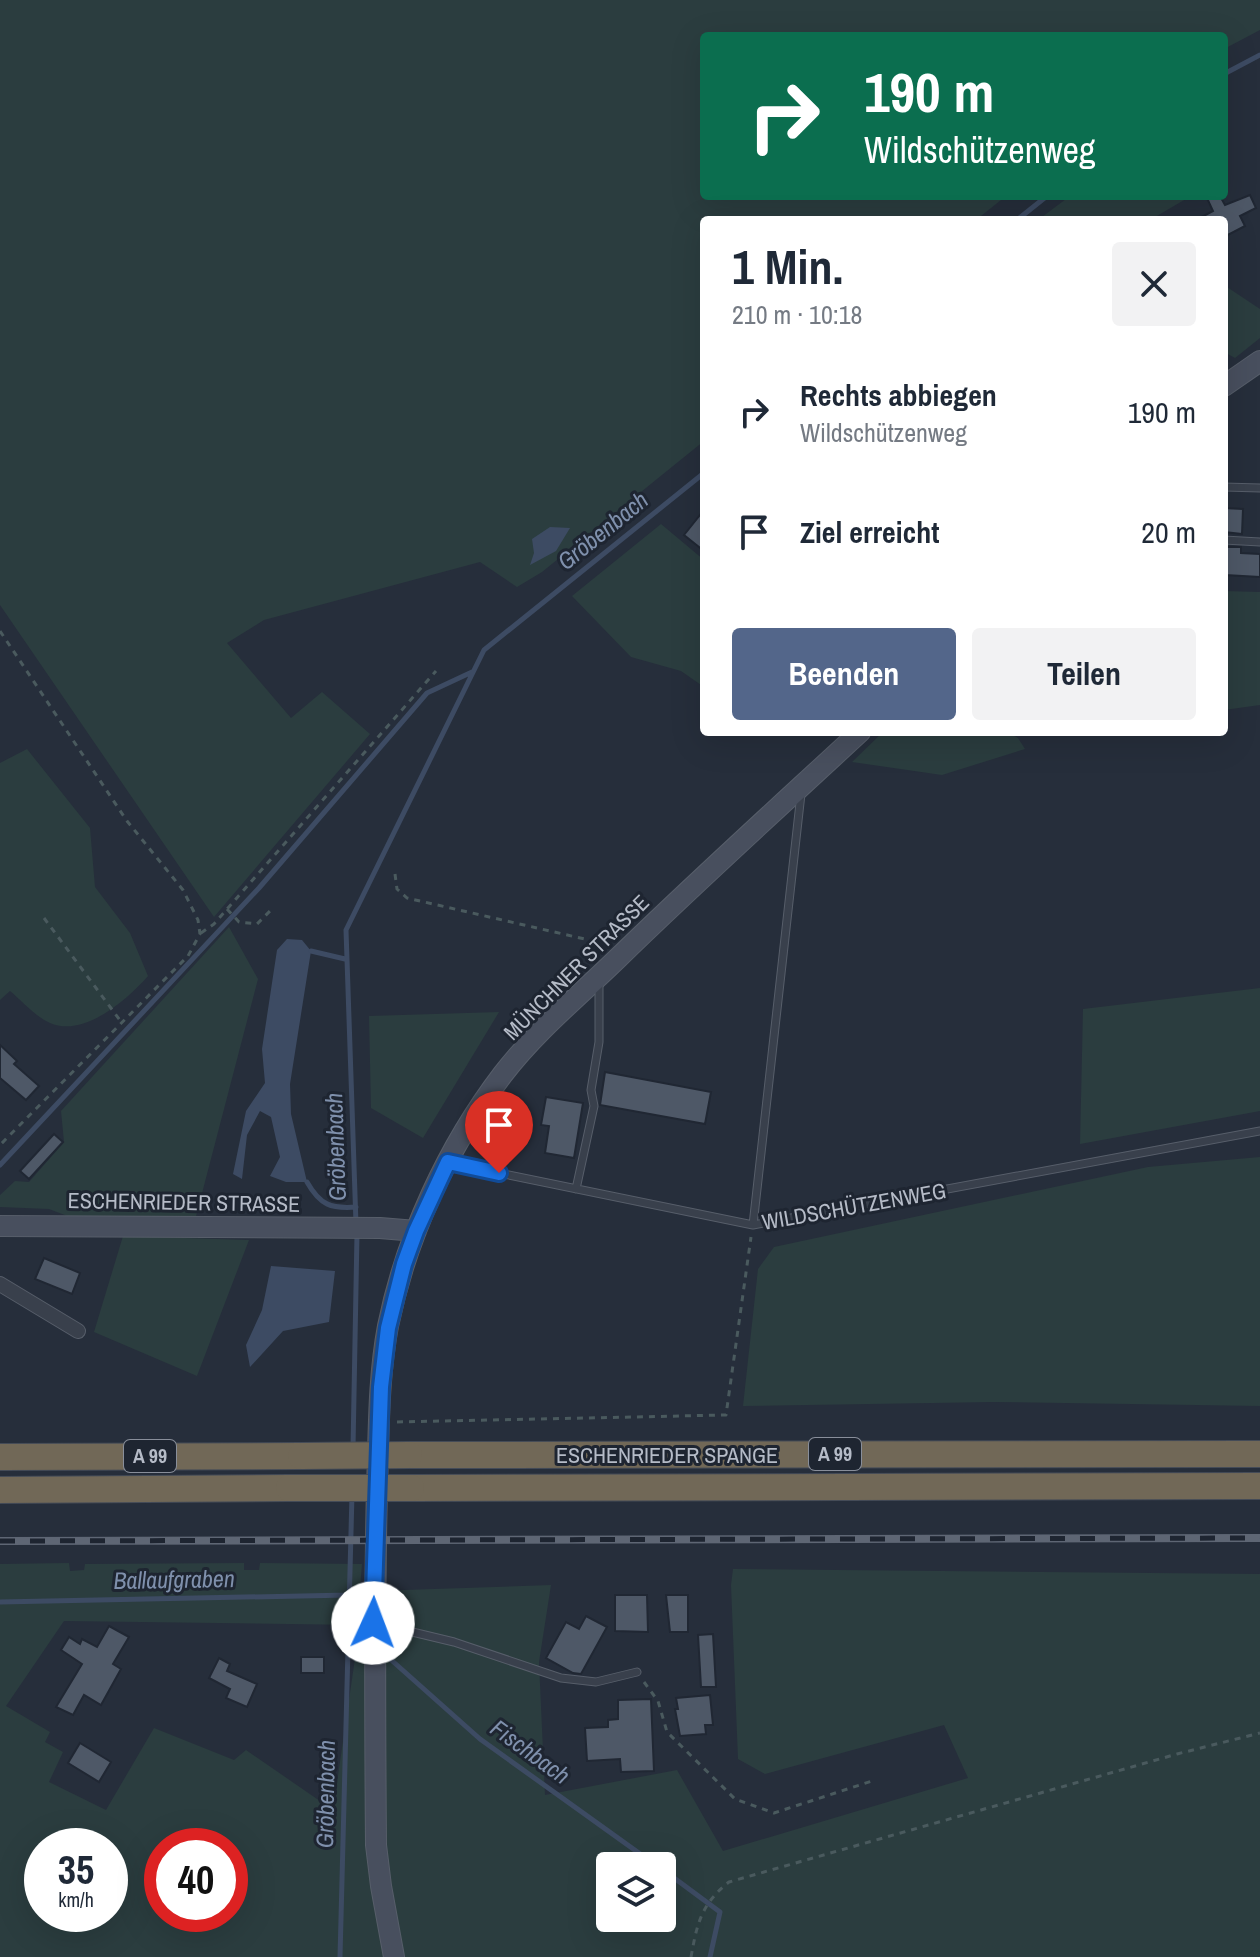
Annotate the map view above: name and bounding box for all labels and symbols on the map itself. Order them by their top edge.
water label: Gröbenbach [550,484,655,577]
street label: MÜNCHNER STRASSE [497,888,655,1046]
pin [465,1091,533,1173]
water label: Gröbenbach [317,1092,353,1202]
street label: WILDSCHÜTZENWEG [760,1175,948,1237]
street label: ESCHENRIEDER STRASSE [67,1185,301,1219]
road number: A 99 [809,1438,861,1470]
road number: A 99 [124,1440,176,1472]
street label: ESCHENRIEDER SPANGE [556,1440,778,1470]
water label: Ballaufgraben [113,1562,235,1596]
position arrow [331,1581,415,1665]
water label: Fischbach [484,1712,577,1791]
water label: Gröbenbach [308,1740,342,1848]
speed limit sign: 40 [144,1828,248,1932]

